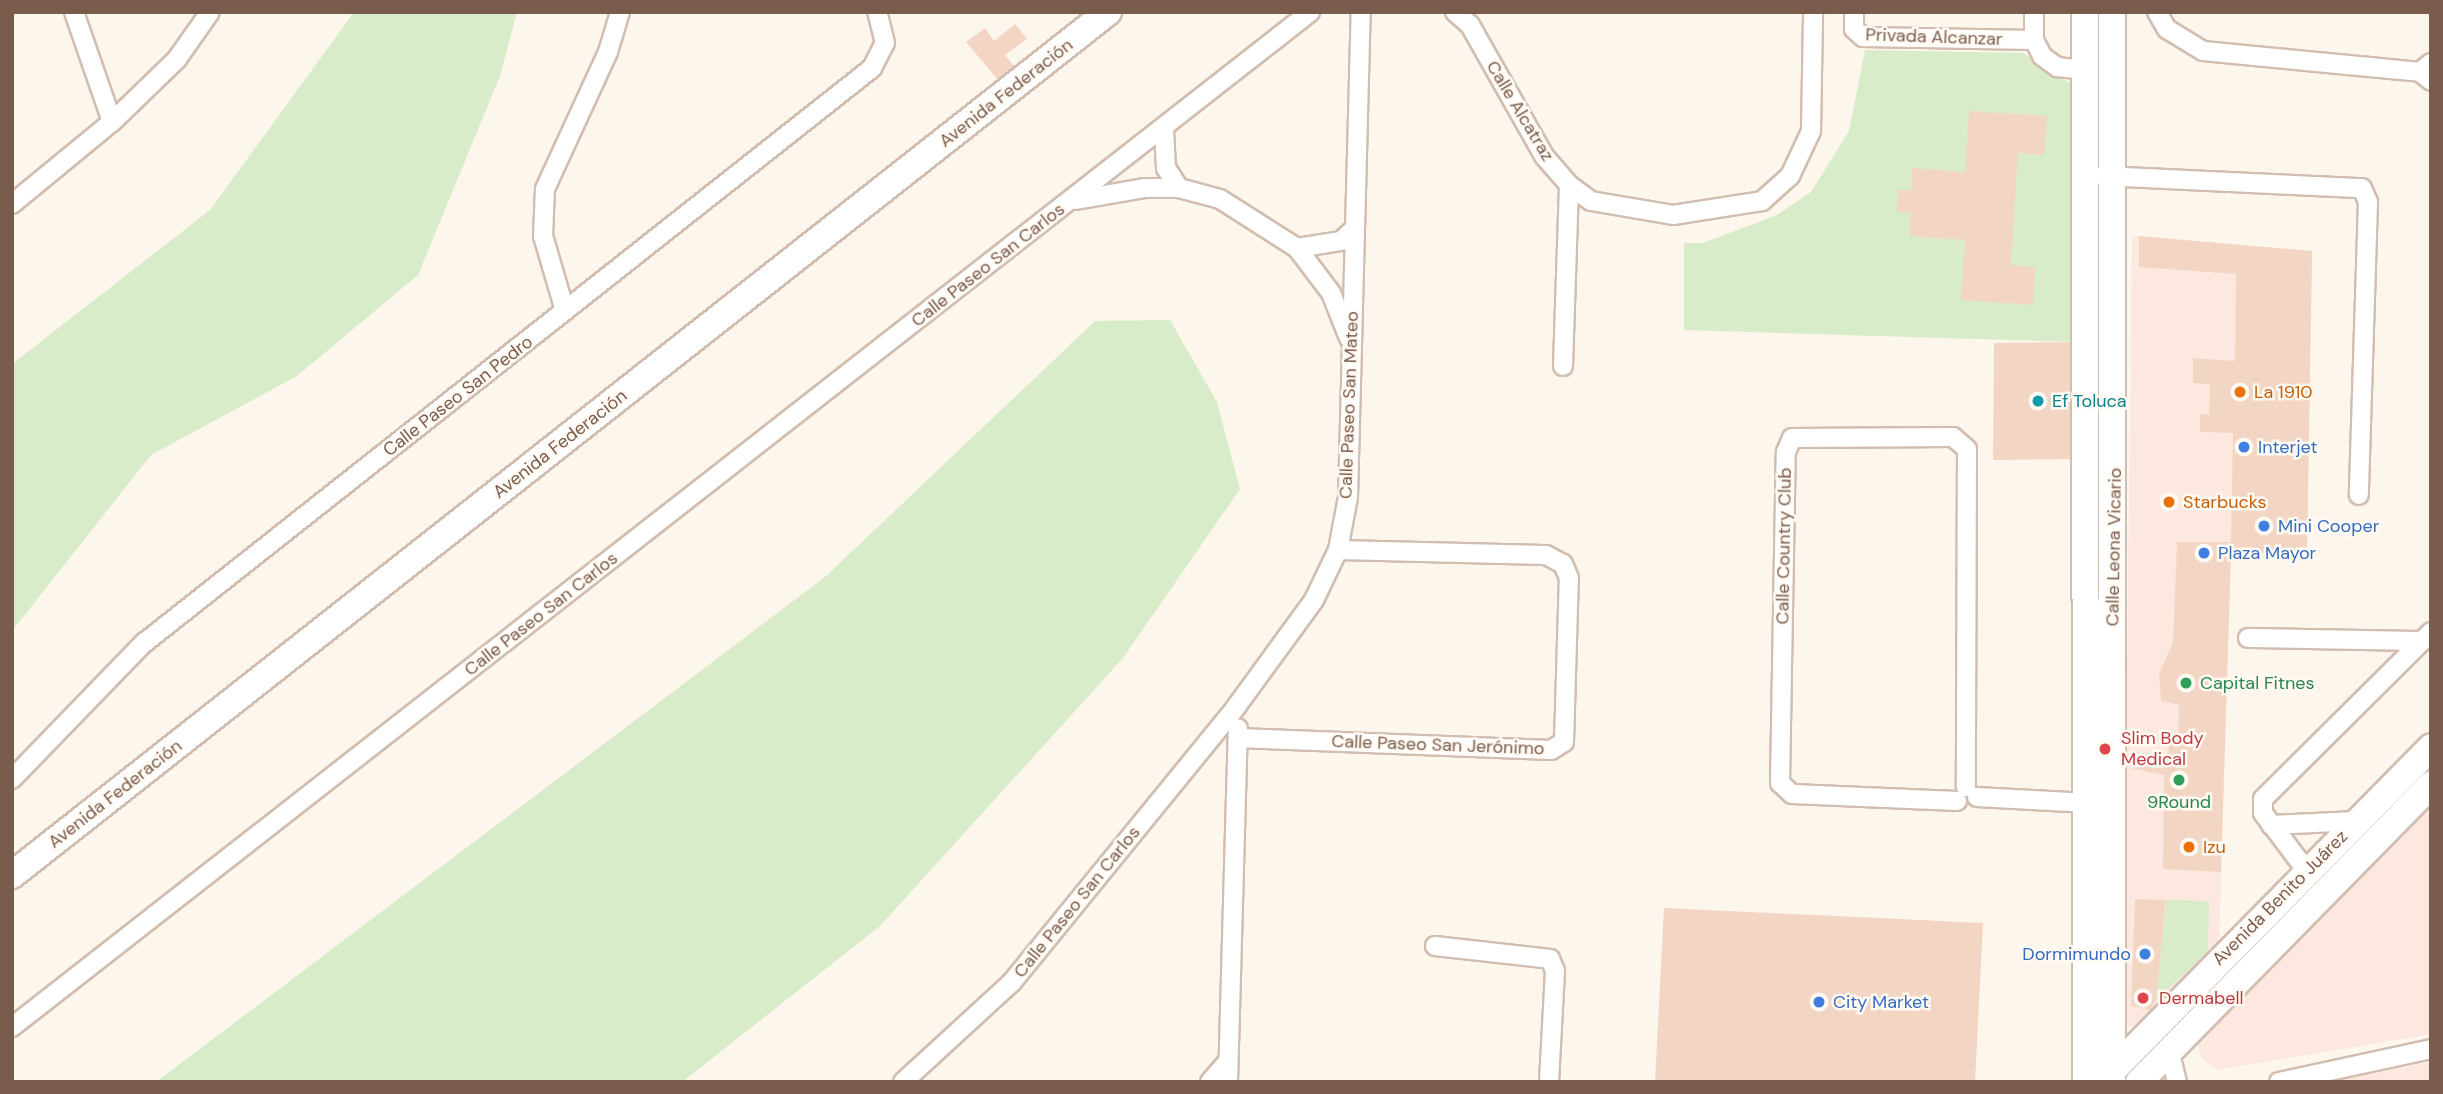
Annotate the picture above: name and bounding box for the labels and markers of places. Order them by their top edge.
place label: La 1910 [2254,381,2313,403]
marker: La 1910 [2232,384,2248,400]
place label: Ef Toluca [2052,390,2127,412]
marker: Ef Toluca [2030,393,2046,409]
place label: Interjet [2258,436,2318,458]
marker: Interjet [2236,439,2252,455]
place label: Starbucks [2183,491,2266,513]
marker: Starbucks [2161,494,2177,510]
place label: Mini Cooper [2278,515,2379,537]
marker: Mini Cooper [2256,518,2272,534]
place label: Plaza Mayor [2218,542,2316,564]
marker: Plaza Mayor [2196,545,2212,561]
place label: Capital Fitnes [2200,672,2315,694]
marker: Capital Fitnes [2178,675,2194,691]
place label: Slim Body Medical [2121,728,2203,770]
marker: Slim Body Medical [2095,739,2115,759]
marker: 9Round [2171,772,2187,788]
place label: 9Round [2147,791,2211,813]
place label: Izu [2203,836,2226,858]
marker: Izu [2181,839,2197,855]
place label: Dormimundo [2022,943,2131,965]
marker: Dormimundo [2137,946,2153,962]
place label: Dermabell [2159,987,2244,1009]
marker: Dermabell [2133,988,2153,1008]
place label: City Market [1833,991,1929,1013]
marker: City Market [1811,994,1827,1010]

